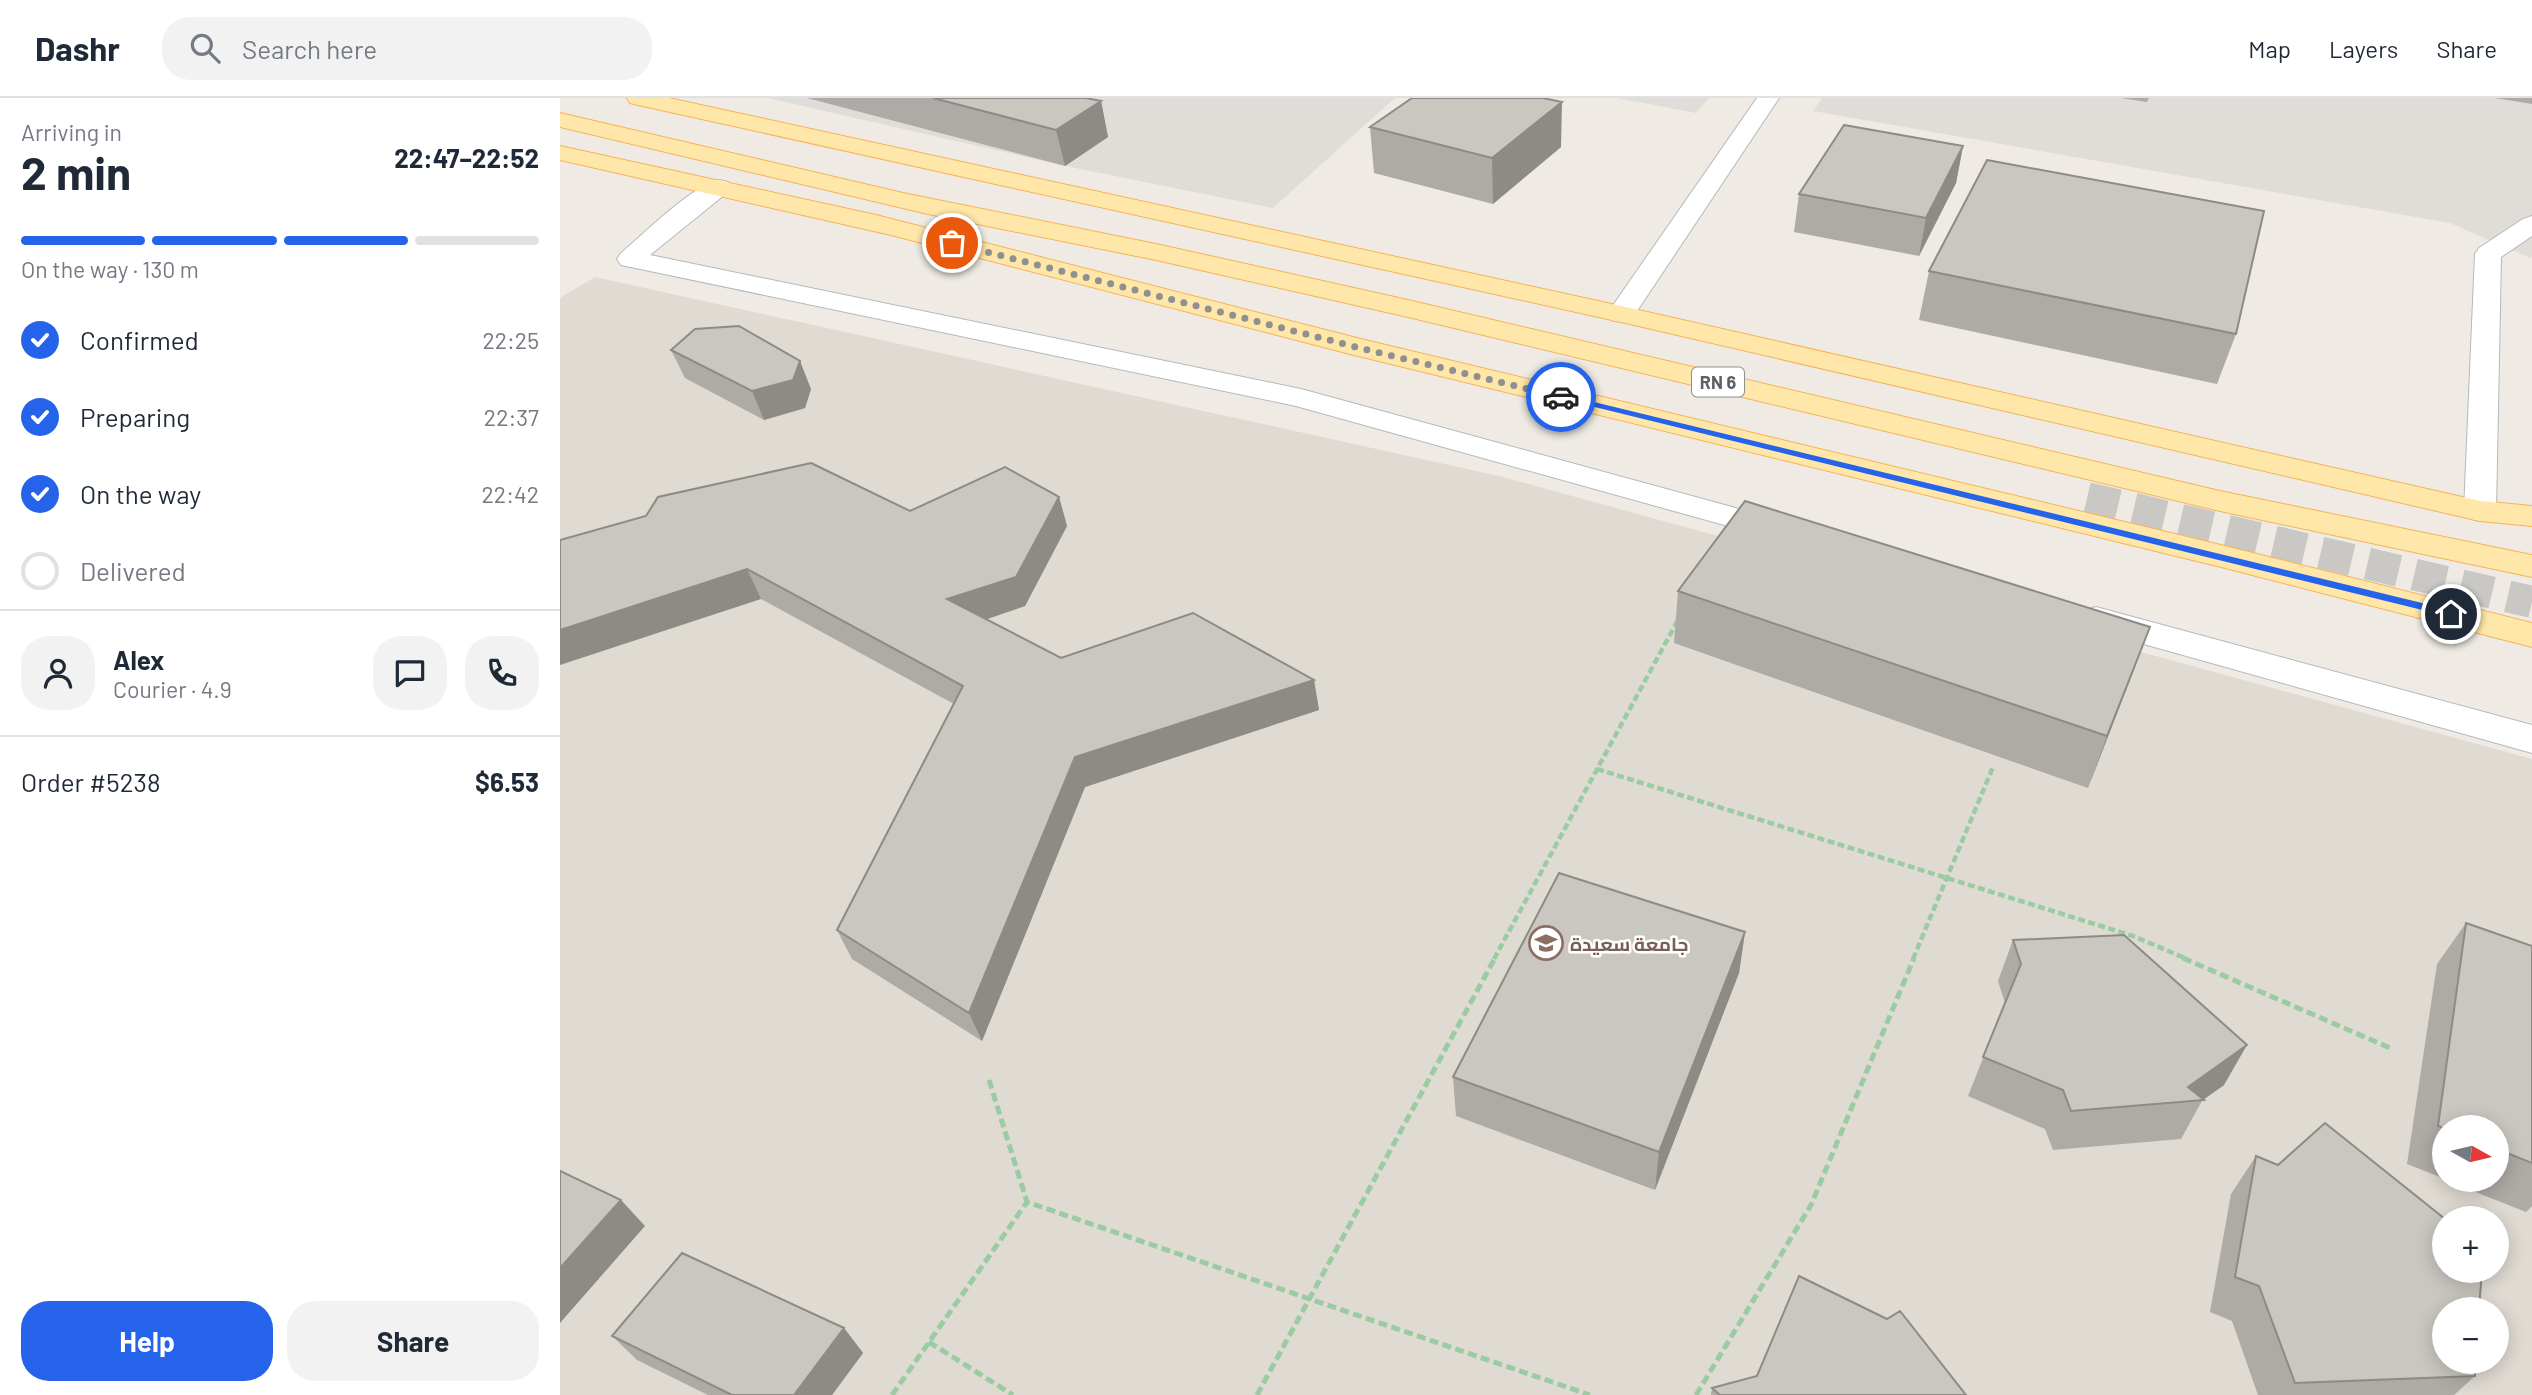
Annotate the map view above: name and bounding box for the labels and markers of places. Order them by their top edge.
pin [922,213,982,273]
pin [2421,584,2481,644]
school or university icon: جامعة سعيدة [1527,924,1565,962]
place label: جامعة سعيدة [1570,932,1688,955]

